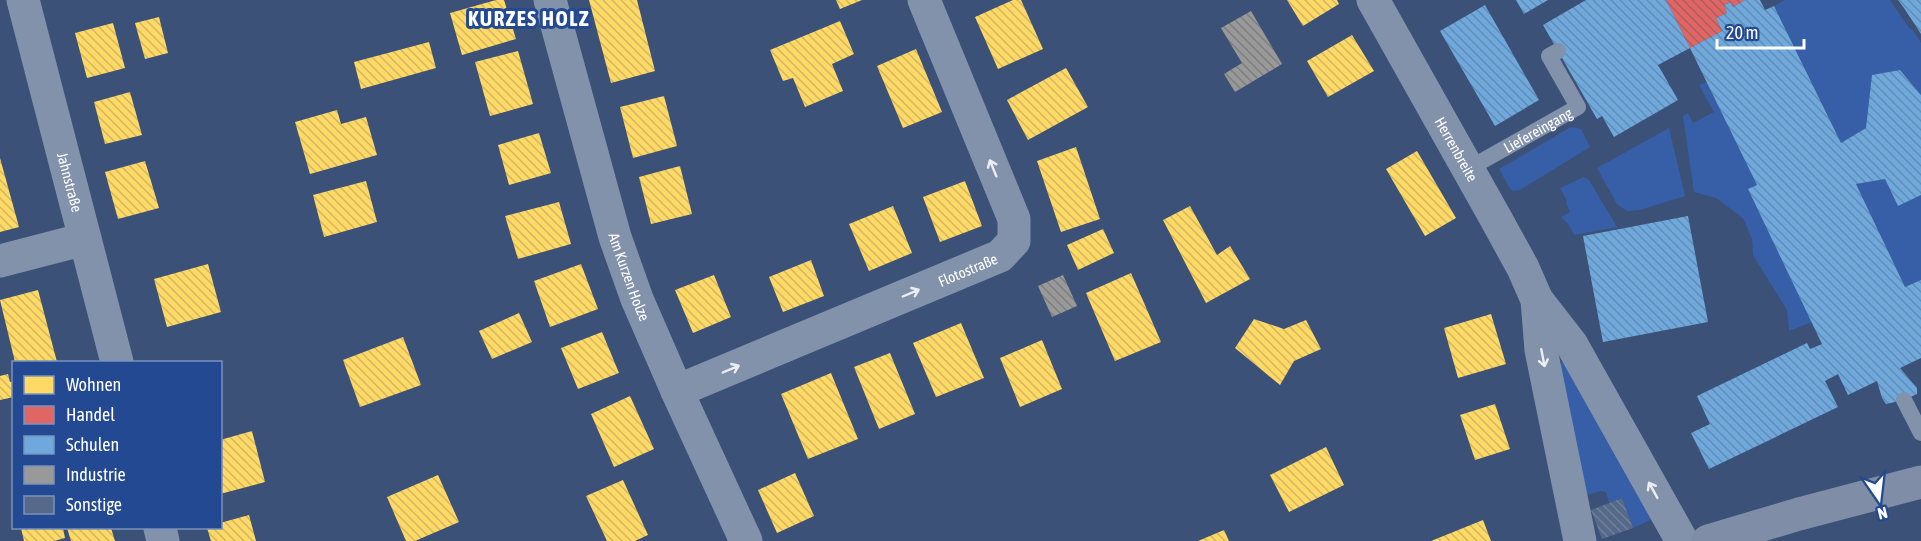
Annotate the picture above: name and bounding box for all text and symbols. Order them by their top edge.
district label: KURZES HOLZ [468,6,590,30]
scale bar [1717,12,1804,50]
text: 20 m [1726,22,1758,43]
street label: Liefereingang [1500,103,1575,156]
street label: Herrenbreite [1432,114,1482,184]
street label: Jahnstraße [54,150,86,214]
one-way arrow [987,159,998,177]
street label: Am Kurzen Holze [606,231,654,323]
street label: Flotostraße [935,250,1000,289]
one-way arrow [901,287,919,298]
one-way arrow [1538,348,1549,367]
legend [12,361,222,529]
one-way arrow [721,363,739,374]
text: Wohnen [66,374,121,395]
text: Handel [66,404,115,425]
text: Schulen [66,434,119,455]
text: Industrie [66,464,126,485]
north arrow [1849,469,1909,529]
one-way arrow [1647,482,1659,499]
text: Sonstige [66,494,122,515]
text: N [1876,504,1889,523]

